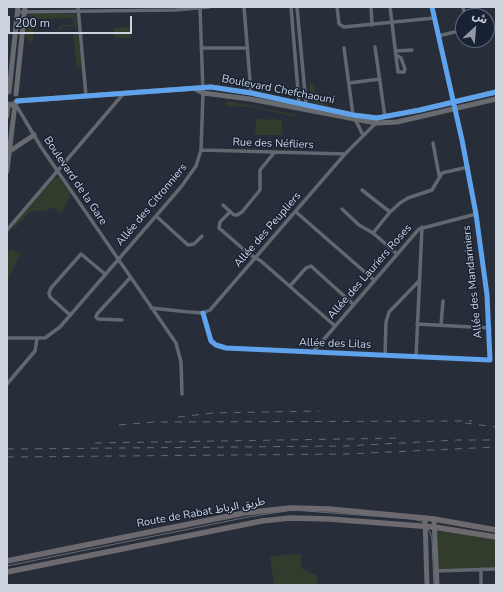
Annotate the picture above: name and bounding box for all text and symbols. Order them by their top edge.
scale bar [10,8,134,34]
north arrow [455,8,495,48]
text: ش [470,8,490,28]
text: 200 m [15,15,50,31]
street label: Boulevard Chefchaouni [221,73,335,107]
street label: Boulevard de la Gare [41,134,109,228]
street label: Rue des Néfliers [232,136,314,152]
street label: Allée des Citronniers [114,161,190,249]
street label: Allée des Peupliers [232,190,304,270]
street label: Allée des Lauriers Roses [325,222,415,322]
street label: Allée des Mandariniers [461,225,485,339]
street label: Allée des Lilas [299,336,371,352]
street label: Route de Rabat طريق الرباط [136,495,266,531]

